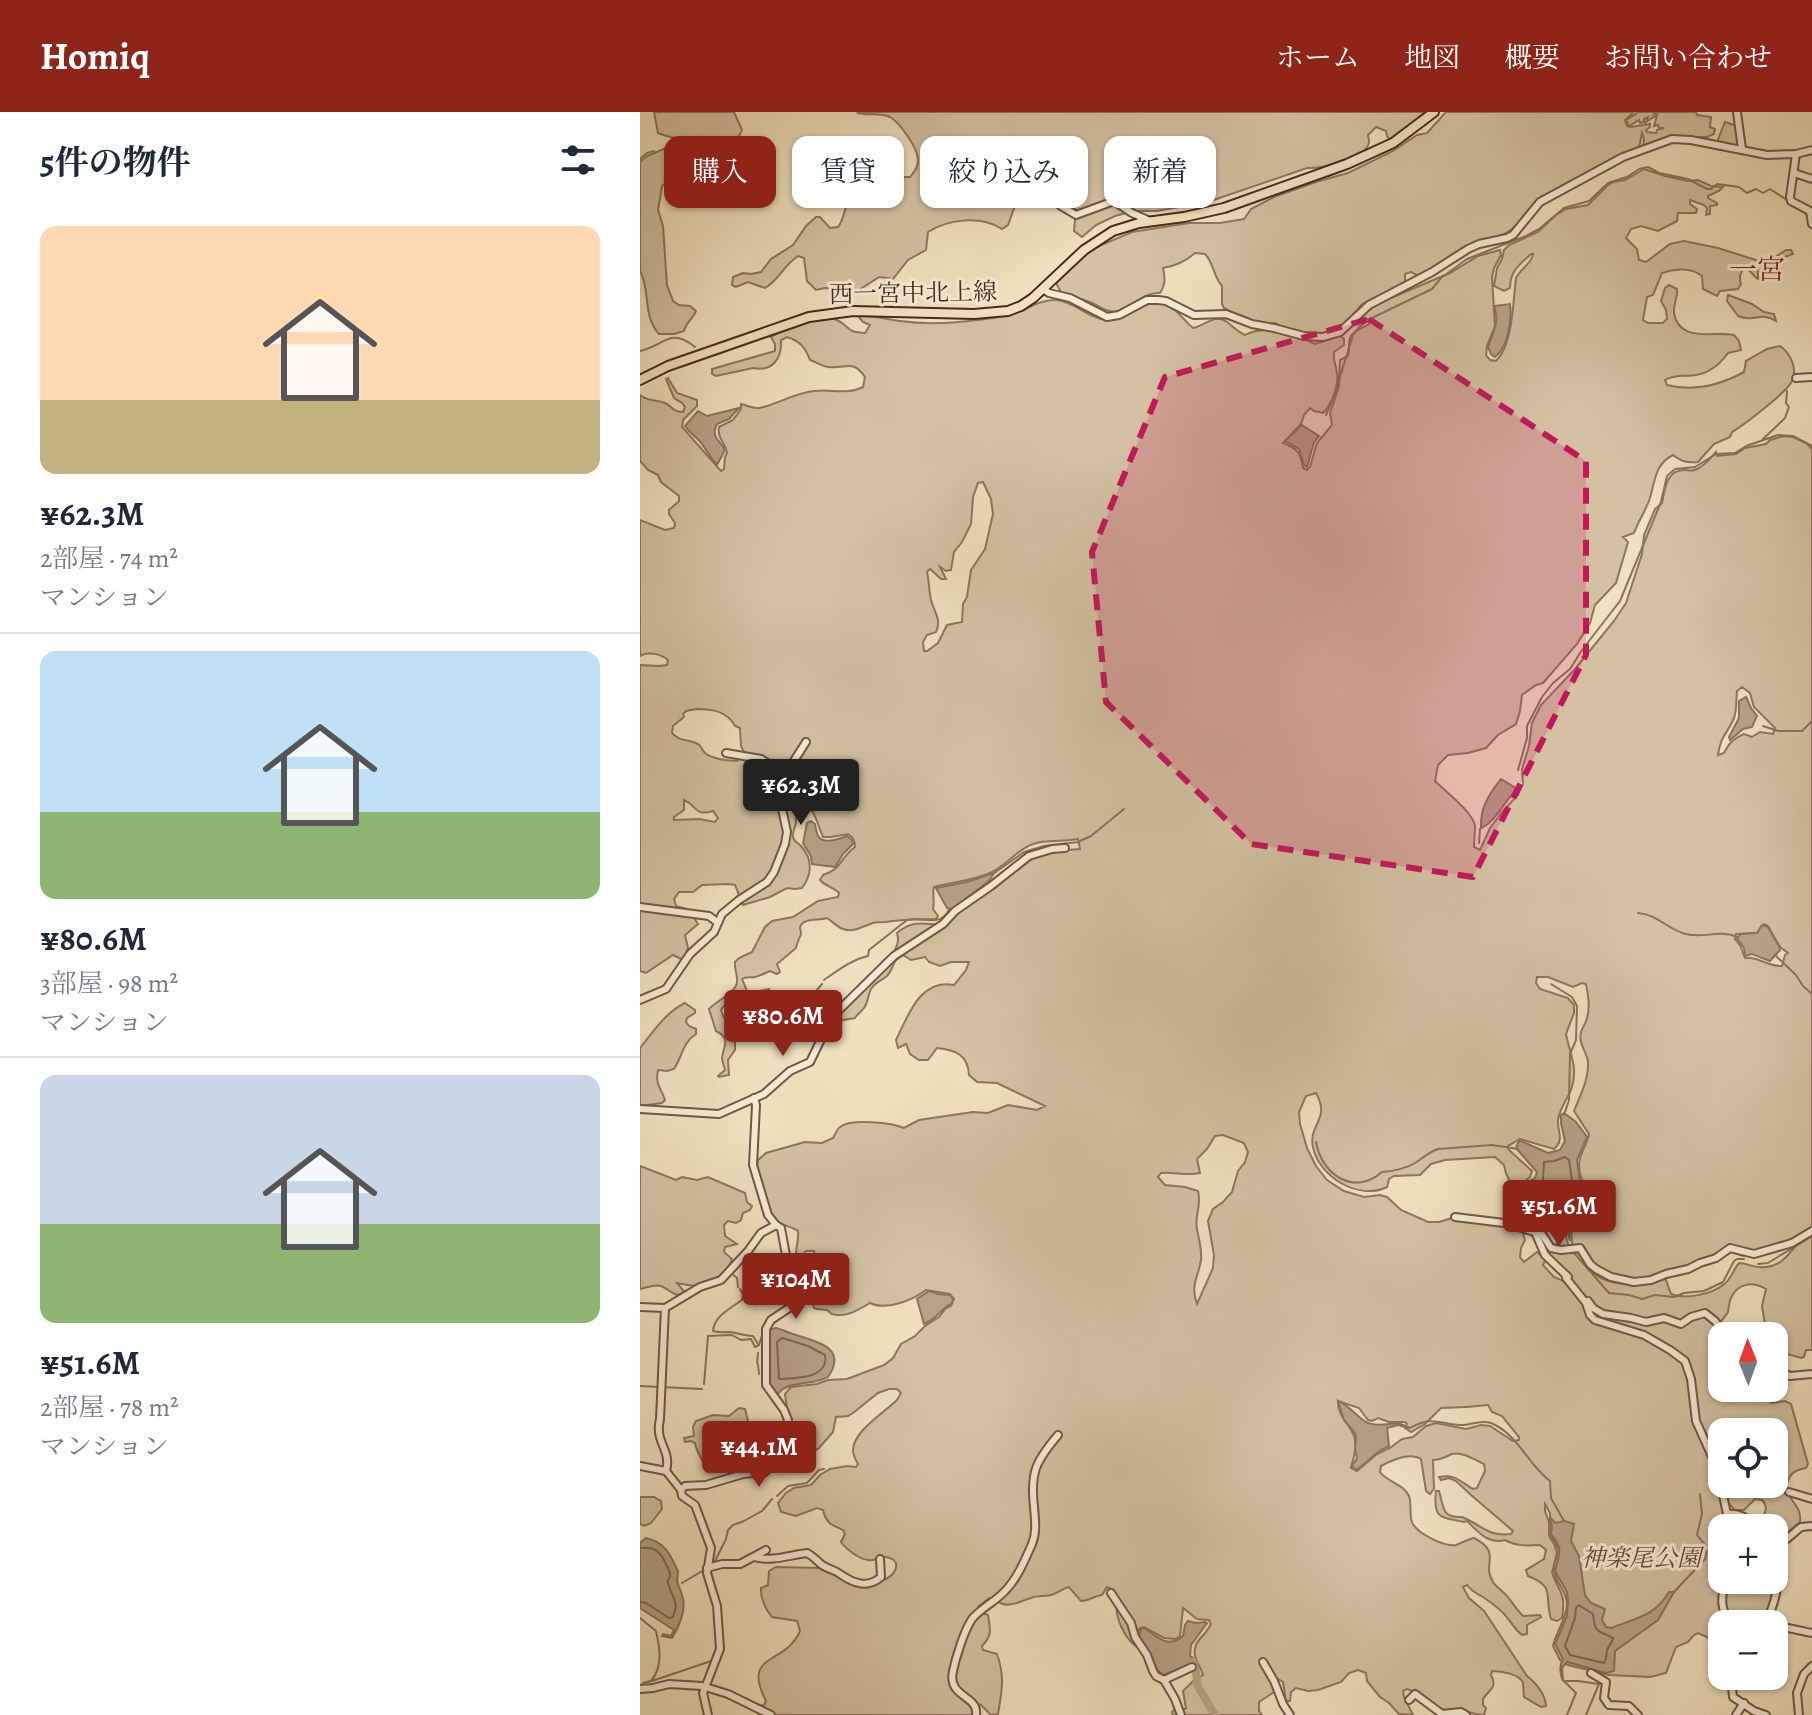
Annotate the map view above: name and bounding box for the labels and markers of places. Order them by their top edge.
pin: ¥62.3M [736,759,866,827]
pin: ¥80.6M [718,990,848,1058]
pin: ¥51.6M [1494,1180,1624,1248]
pin: ¥104M [740,1253,852,1321]
pin: ¥44.1M [694,1421,824,1489]

